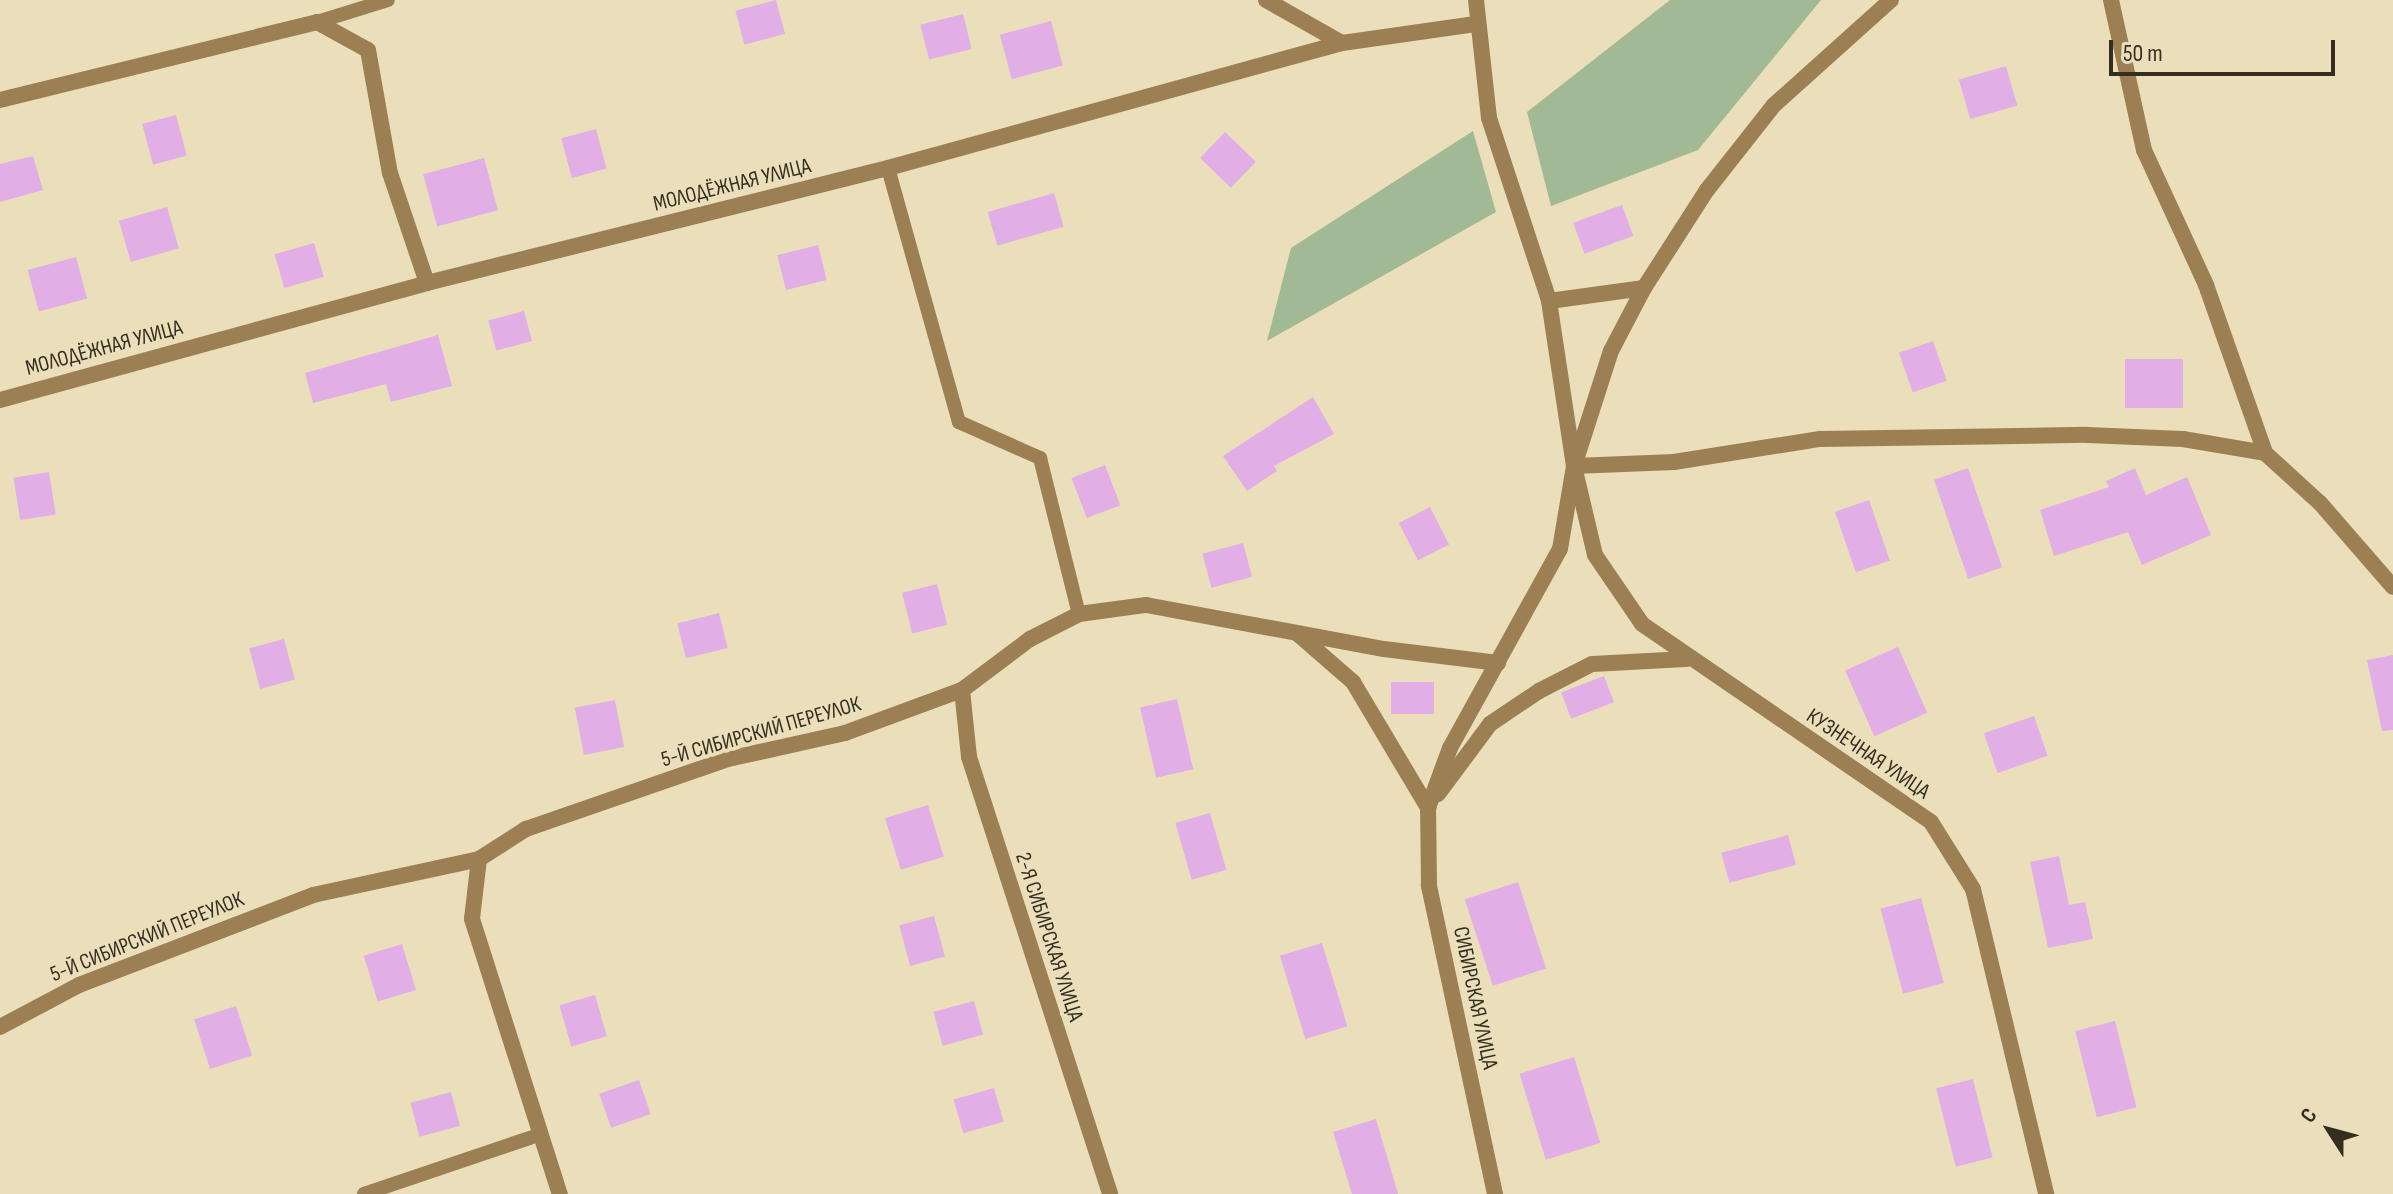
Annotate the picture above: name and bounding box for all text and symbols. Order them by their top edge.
scale bar [2113,24,2339,74]
text: 50 m [2123,39,2163,68]
street label: МОЛОДЁЖНАЯ УЛИЦА [651,153,813,217]
street label: МОЛОДЁЖНАЯ УЛИЦА [23,314,185,382]
street label: 5-Й СИБИРСКИЙ ПЕРЕУЛОК [658,691,864,773]
street label: КУЗНЕЧНАЯ УЛИЦА [1801,703,1935,805]
street label: 2-Я СИБИРСКАЯ УЛИЦА [1009,849,1089,1025]
street label: 5-Й СИБИРСКИЙ ПЕРЕУЛОК [46,886,248,988]
street label: СИБИРСКАЯ УЛИЦА [1447,924,1503,1072]
north arrow [2289,1090,2369,1170]
text: С [2295,1103,2323,1128]

